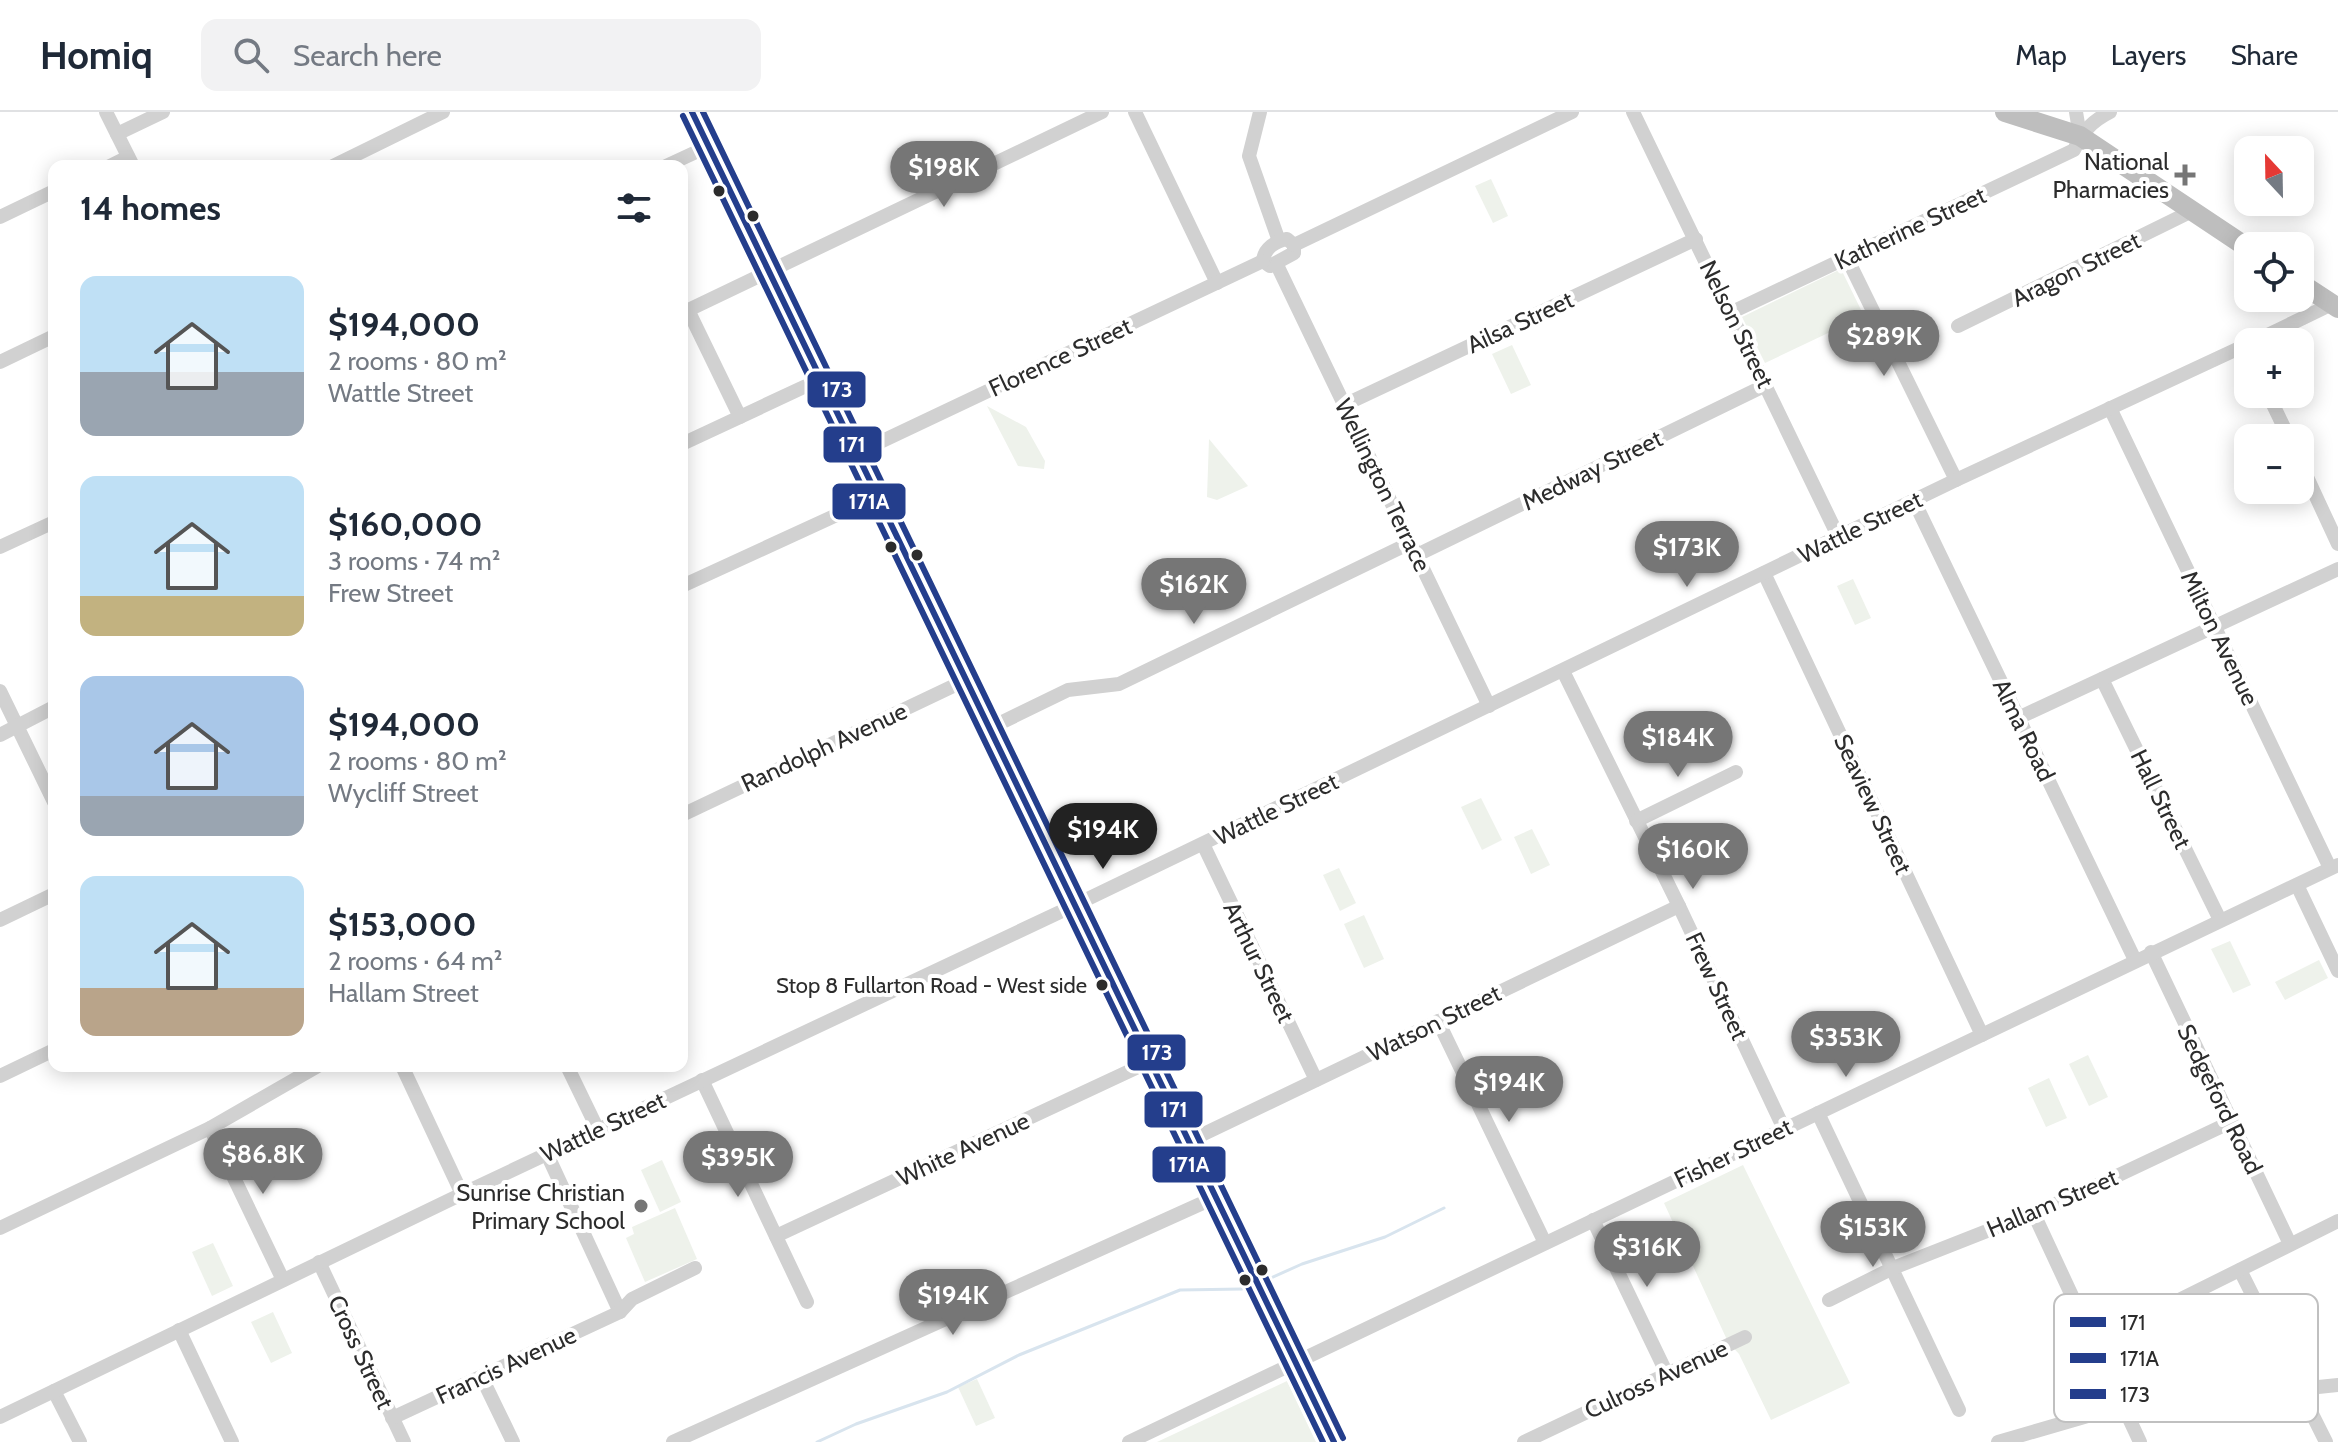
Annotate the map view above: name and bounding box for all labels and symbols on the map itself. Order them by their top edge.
north arrow [2234,136,2314,216]
pin: $198K [888,141,1000,209]
place label: National Pharmacies [2053,147,2169,204]
marker: National Pharmacies [2176,166,2194,184]
street label: Katherine Street [1830,180,1990,276]
unlabelled marker [711,183,727,199]
unlabelled marker [745,208,761,224]
street label: Aragon Street [2007,225,2145,313]
street label: Nelson Street [1694,256,1780,392]
street label: Ailsa Street [1462,285,1578,359]
pin: $289K [1828,310,1940,378]
street label: Florence Street [984,311,1136,403]
line badge: 173 [806,370,867,409]
text: 173 [821,376,853,403]
street label: Wellington Terrace [1329,394,1437,576]
street label: Medway Street [1517,424,1667,516]
line badge: 171 [822,425,883,464]
text: 171 [838,431,866,458]
line badge: 171A [831,482,907,521]
street label: Wattle Street [1793,485,1927,569]
text: 171A [848,488,890,515]
pin: $173K [1631,521,1743,589]
unlabelled marker [883,539,899,555]
unlabelled marker [909,547,925,563]
pin: $162K [1138,558,1250,626]
street label: Milton Avenue [2175,566,2265,710]
street label: Alma Road [1987,674,2061,786]
street label: Randolph Avenue [737,696,911,798]
pin: $184K [1622,711,1734,779]
street label: Seaview Street [1828,729,1918,879]
street label: Hall Street [2125,745,2197,853]
street label: Wattle Street [1209,767,1343,851]
pin: $194K [1047,803,1159,871]
pin: $160K [1637,823,1749,891]
street label: Arthur Street [1217,897,1301,1027]
street label: Frew Street [1679,928,1755,1044]
place label: Stop 8 Fullarton Road - West side [776,972,1087,999]
marker: Stop 8 Fullarton Road - West side [1094,977,1110,993]
street label: Watson Street [1363,978,1505,1068]
pin: $353K [1790,1011,1902,1079]
street label: Sedgeford Road [2171,1019,2269,1179]
line badge: 173 [1126,1033,1187,1072]
text: 173 [1141,1039,1173,1066]
pin: $194K [1453,1056,1565,1124]
street label: Wattle Street [536,1086,670,1168]
line badge: 171 [1143,1090,1204,1129]
text: 171 [1160,1096,1188,1123]
street label: White Avenue [892,1106,1034,1192]
street label: Fisher Street [1669,1112,1797,1194]
pin: $86.8K [198,1128,328,1196]
pin: $395K [682,1131,794,1199]
line badge: 171A [1151,1145,1227,1184]
text: 171A [1168,1151,1210,1178]
street label: Hallam Street [1982,1162,2122,1244]
place label: Sunrise Christian Primary School [456,1178,625,1235]
marker: Sunrise Christian Primary School [632,1197,650,1215]
pin: $153K [1817,1201,1929,1269]
pin: $316K [1591,1221,1703,1289]
unlabelled marker [1254,1262,1270,1278]
pin: $194K [897,1269,1009,1337]
unlabelled marker [1237,1272,1253,1288]
street label: Cross Street [322,1291,400,1413]
legend [2054,1294,2318,1422]
text: 171 [2120,1309,2145,1336]
street label: Francis Avenue [431,1320,581,1410]
street label: Culross Avenue [1580,1333,1732,1425]
text: 171A [2120,1345,2159,1372]
text: 173 [2120,1381,2150,1408]

